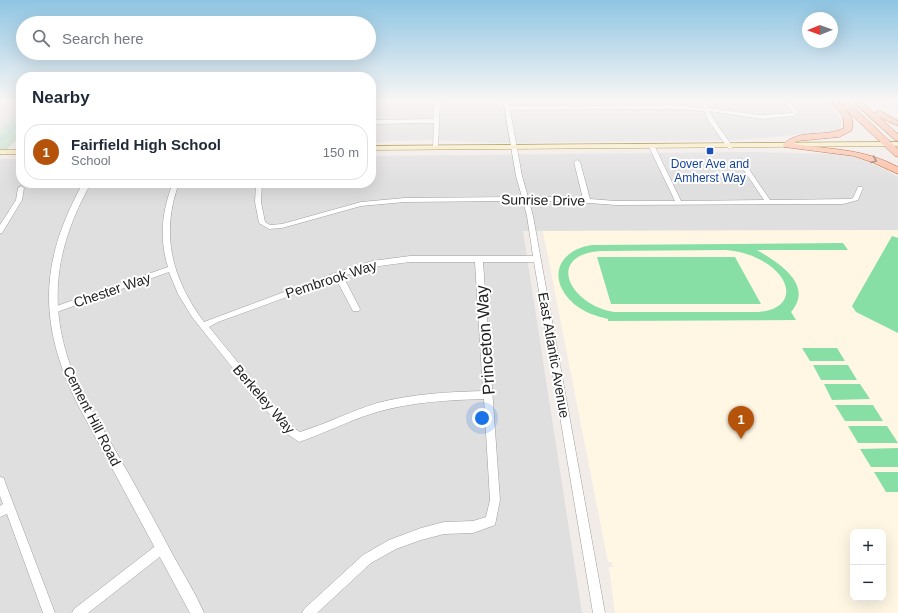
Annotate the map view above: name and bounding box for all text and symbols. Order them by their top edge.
north arrow [802,12,838,48]
search box [16,16,376,60]
icon: search [30,27,52,49]
text: Search here [62,30,144,47]
text: Nearby [32,88,90,107]
text: Fairfield High School [71,136,221,153]
text: 1 [42,145,50,160]
text: 150 m [323,145,359,160]
marker: Dover Ave and Amherst Way [705,146,715,156]
text: School [71,153,111,168]
one-way arrow [871,155,878,163]
place label: Dover Ave and Amherst Way [671,157,749,185]
street label: Sunrise Drive [501,191,585,209]
street label: Pembrook Way [283,257,379,301]
street label: Chester Way [71,269,153,311]
street label: Princeton Way [472,284,499,395]
street label: East Atlantic Avenue [535,291,573,419]
street label: Berkeley Way [230,361,298,437]
street label: Cement Hill Road [60,363,124,469]
pin: 1 [728,406,754,439]
your location [472,408,492,428]
map controls [850,529,886,601]
button: + [850,529,886,565]
button: − [850,565,886,601]

